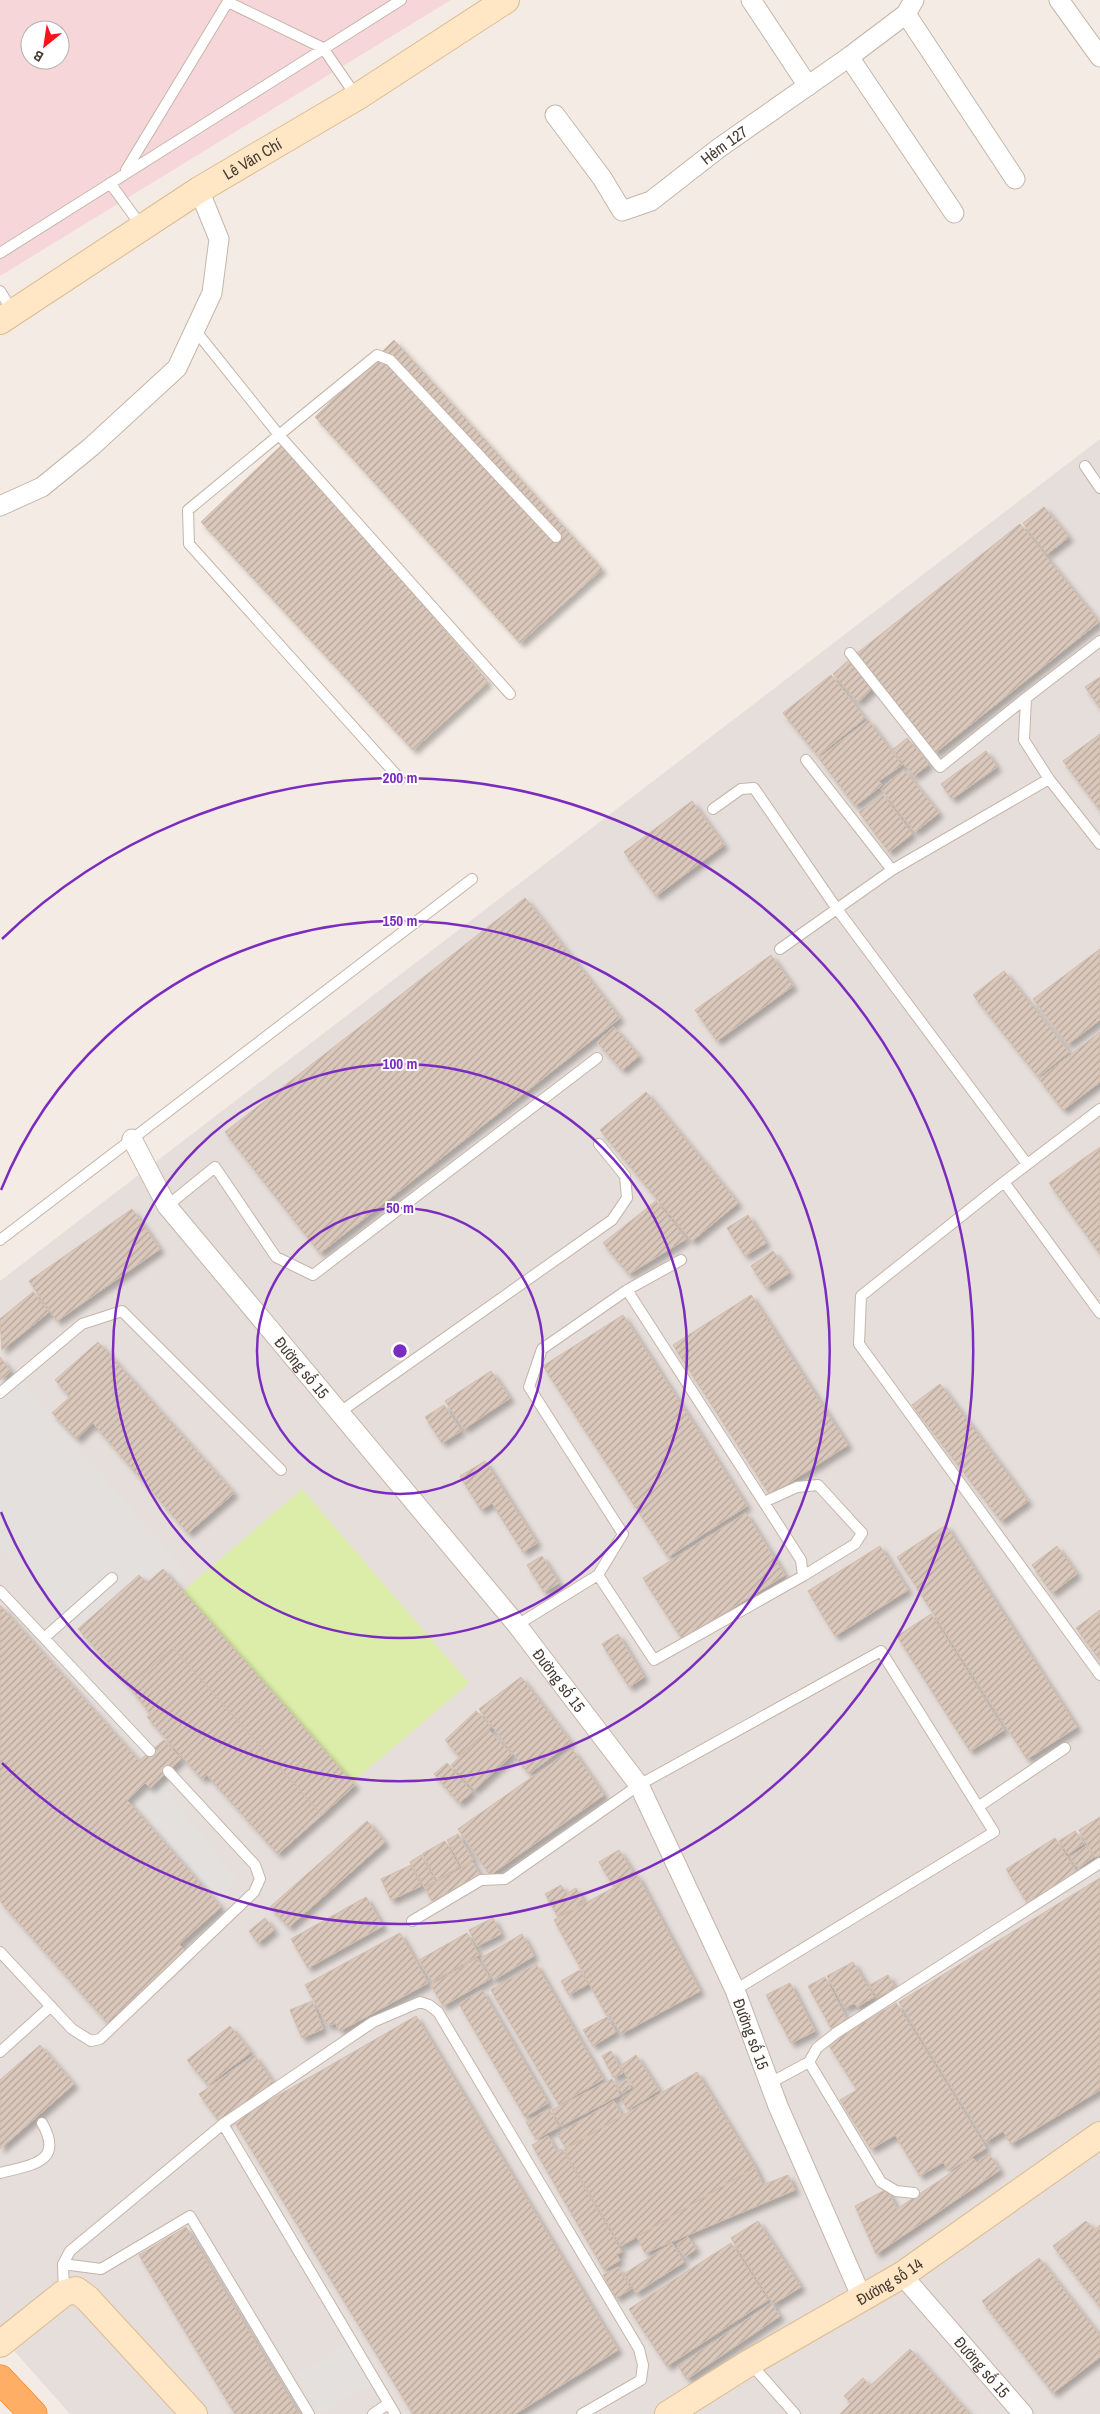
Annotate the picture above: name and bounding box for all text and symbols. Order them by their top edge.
north arrow [20,20,70,70]
text: B [30,46,47,66]
street label: Hẻm 127 [696,120,752,169]
street label: Lê Văn Chí [219,133,286,185]
text: 200 m [383,767,417,788]
text: 150 m [383,910,417,931]
text: 100 m [383,1053,417,1074]
text: 50 m [386,1197,414,1218]
street label: Đường số 15 [270,1332,334,1403]
centre of rings [391,1342,409,1360]
street label: Đường số 15 [528,1644,590,1717]
street label: Đường số 15 [728,1995,775,2073]
street label: Đường số 14 [852,2253,927,2310]
street label: Đường số 15 [949,2332,1015,2402]

